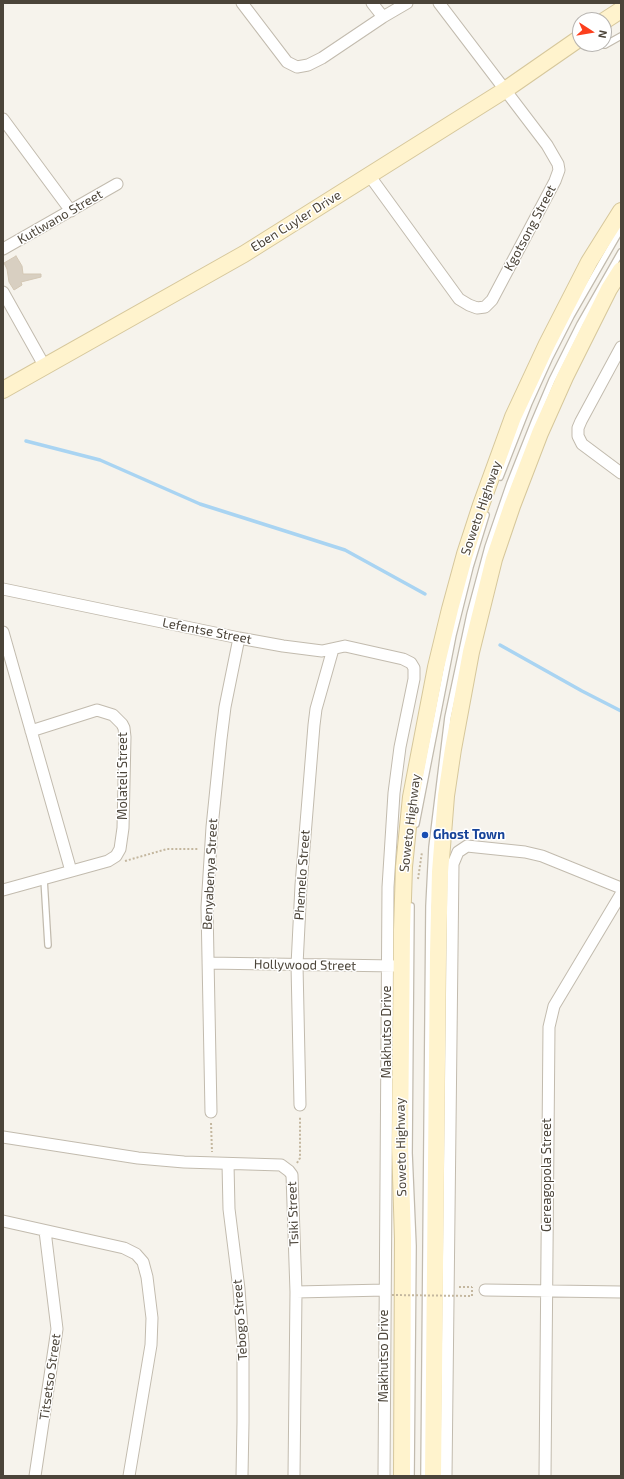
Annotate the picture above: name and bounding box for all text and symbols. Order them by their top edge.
north arrow [572,12,612,52]
text: N [596,29,610,40]
street label: Kgotsong Street [501,182,559,274]
street label: Kutlwano Street [15,186,105,248]
street label: Eben Cuyler Drive [248,187,344,255]
street label: Soweto Highway [458,459,504,557]
street label: Lefentse Street [161,615,253,647]
street label: Molateli Street [115,732,131,820]
street label: Soweto Highway [396,773,424,873]
street label: Benyabenya Street [199,818,221,930]
place label: Ghost Town [433,827,505,843]
street label: Phemelo Street [291,829,313,921]
marker: Ghost Town [420,830,430,840]
street label: Hollywood Street [254,956,356,974]
street label: Makhutso Drive [379,986,395,1078]
street label: Soweto Highway [392,1097,410,1197]
street label: Gereagopola Street [539,1118,555,1232]
street label: Tsiki Street [284,1181,302,1247]
street label: Tebogo Street [229,1279,251,1361]
street label: Makhutso Drive [376,1310,392,1402]
street label: Titsetso Street [36,1333,64,1421]

